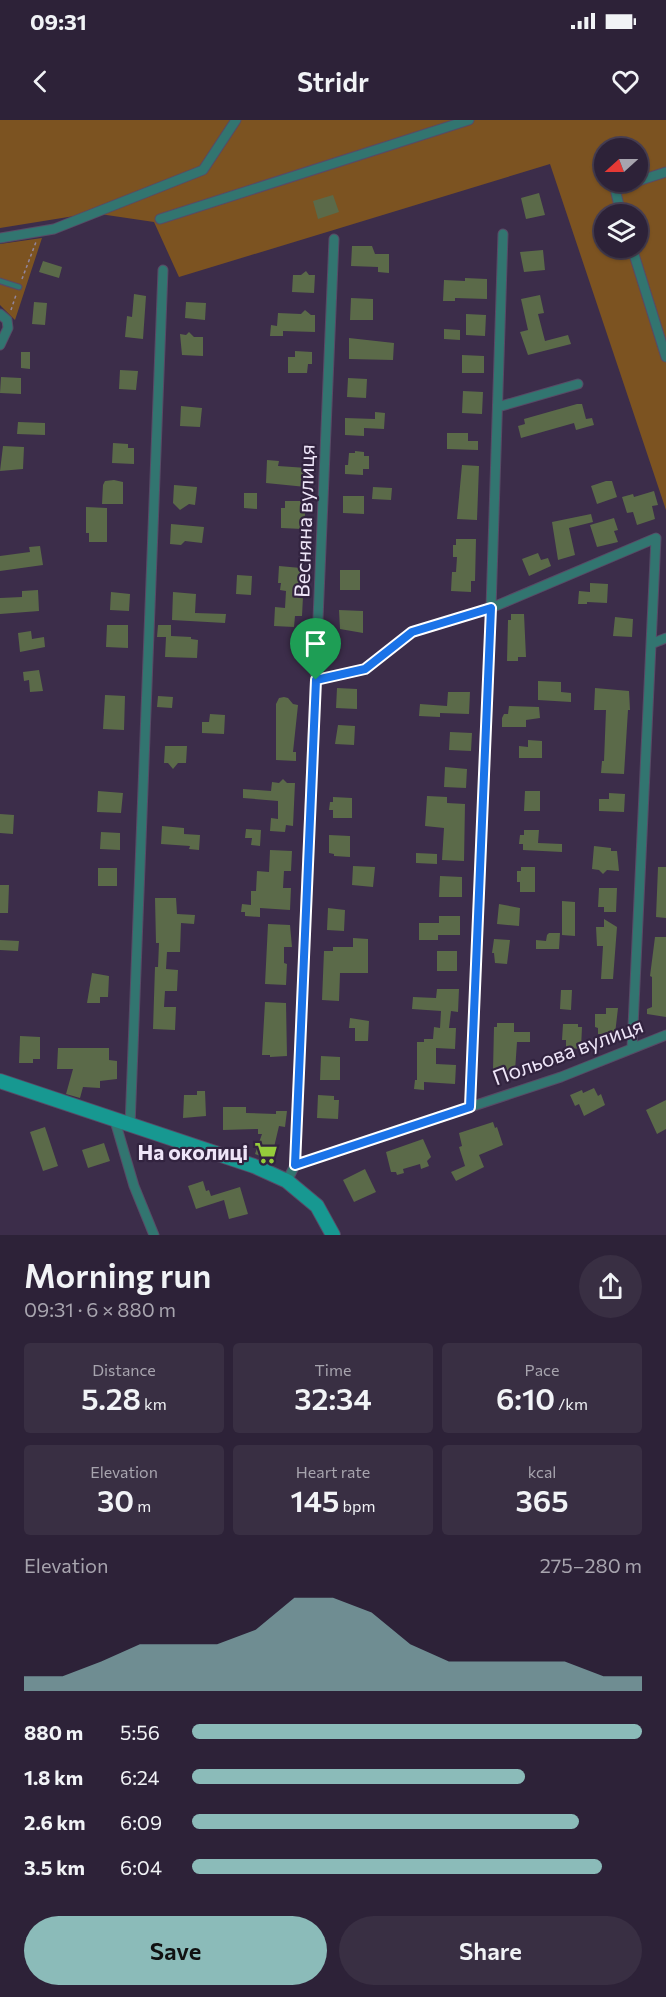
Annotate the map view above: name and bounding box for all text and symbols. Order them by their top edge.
text: 09:31 [30,8,87,35]
icon: back [24,65,57,98]
text: Stridr [297,65,369,98]
icon: heart [609,65,642,98]
north arrow [594,138,648,192]
map controls [594,138,648,258]
button: layers [594,204,648,258]
street label: Весняна вулиця [288,444,319,598]
pin [290,618,341,680]
icon: arrive [299,627,332,660]
street label: Польова вулиця [489,1012,646,1089]
place label: На околиці [138,1139,248,1164]
supermarket icon: На околиці [253,1140,279,1166]
text: Morning run [24,1254,211,1295]
button: share [579,1255,642,1318]
text: 09:31 · 6 × 880 m [24,1297,176,1321]
text: Distance [92,1360,156,1379]
text: Time [315,1360,351,1379]
text: Pace [525,1360,559,1379]
text: 5.28 [81,1379,141,1416]
text: 32:34 [294,1379,372,1416]
text: 6:10 [496,1379,555,1416]
text: km [141,1394,167,1413]
text: /km [555,1394,588,1413]
text: Elevation [90,1462,158,1481]
text: Heart rate [296,1462,370,1481]
text: kcal [528,1462,556,1481]
text: 30 [97,1481,134,1518]
text: 145 [291,1481,340,1518]
text: 365 [515,1481,569,1518]
text: m [134,1496,151,1515]
text: bpm [340,1496,375,1515]
text: Elevation [24,1553,109,1577]
text: 275–280 m [540,1553,642,1577]
text: 880 m [24,1720,83,1744]
text: 5:56 [120,1720,160,1744]
text: 1.8 km [24,1765,83,1789]
text: 6:24 [120,1765,160,1789]
text: 2.6 km [24,1810,85,1834]
text: 6:09 [120,1810,162,1834]
text: 3.5 km [24,1855,85,1879]
text: 6:04 [120,1855,162,1879]
button: Save [24,1916,327,1985]
button: Share [339,1916,642,1985]

